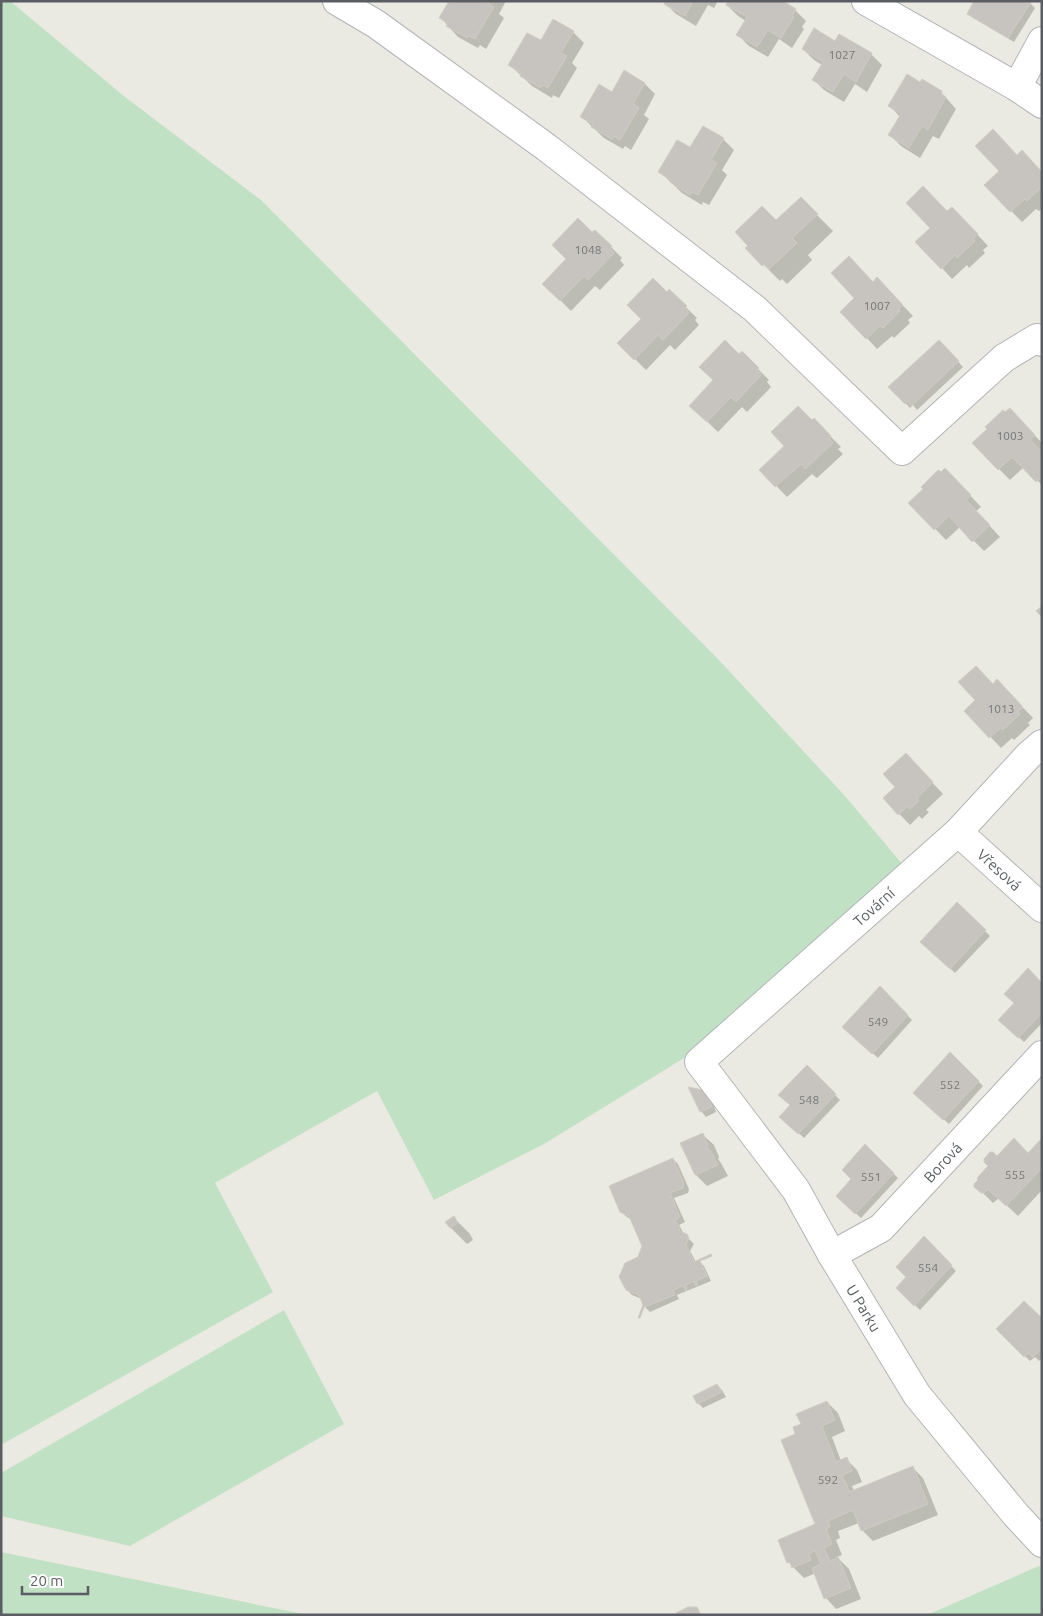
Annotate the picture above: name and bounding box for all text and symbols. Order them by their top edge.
house number: 1027 [828,48,856,61]
house number: 1048 [574,243,602,256]
house number: 1007 [863,299,891,312]
house number: 1003 [996,429,1024,442]
house number: 1013 [987,702,1015,715]
street label: Vřesová [974,845,1025,894]
street label: Tovární [850,884,898,930]
house number: 549 [868,1015,888,1028]
house number: 552 [940,1078,960,1091]
house number: 548 [799,1093,819,1106]
street label: Borová [920,1139,965,1185]
house number: 555 [1005,1168,1025,1181]
house number: 551 [861,1170,881,1183]
house number: 554 [918,1261,938,1274]
street label: U Parku [843,1281,885,1335]
house number: 592 [818,1473,838,1486]
scale bar [22,1564,89,1596]
text: 20 m [30,1572,63,1589]

